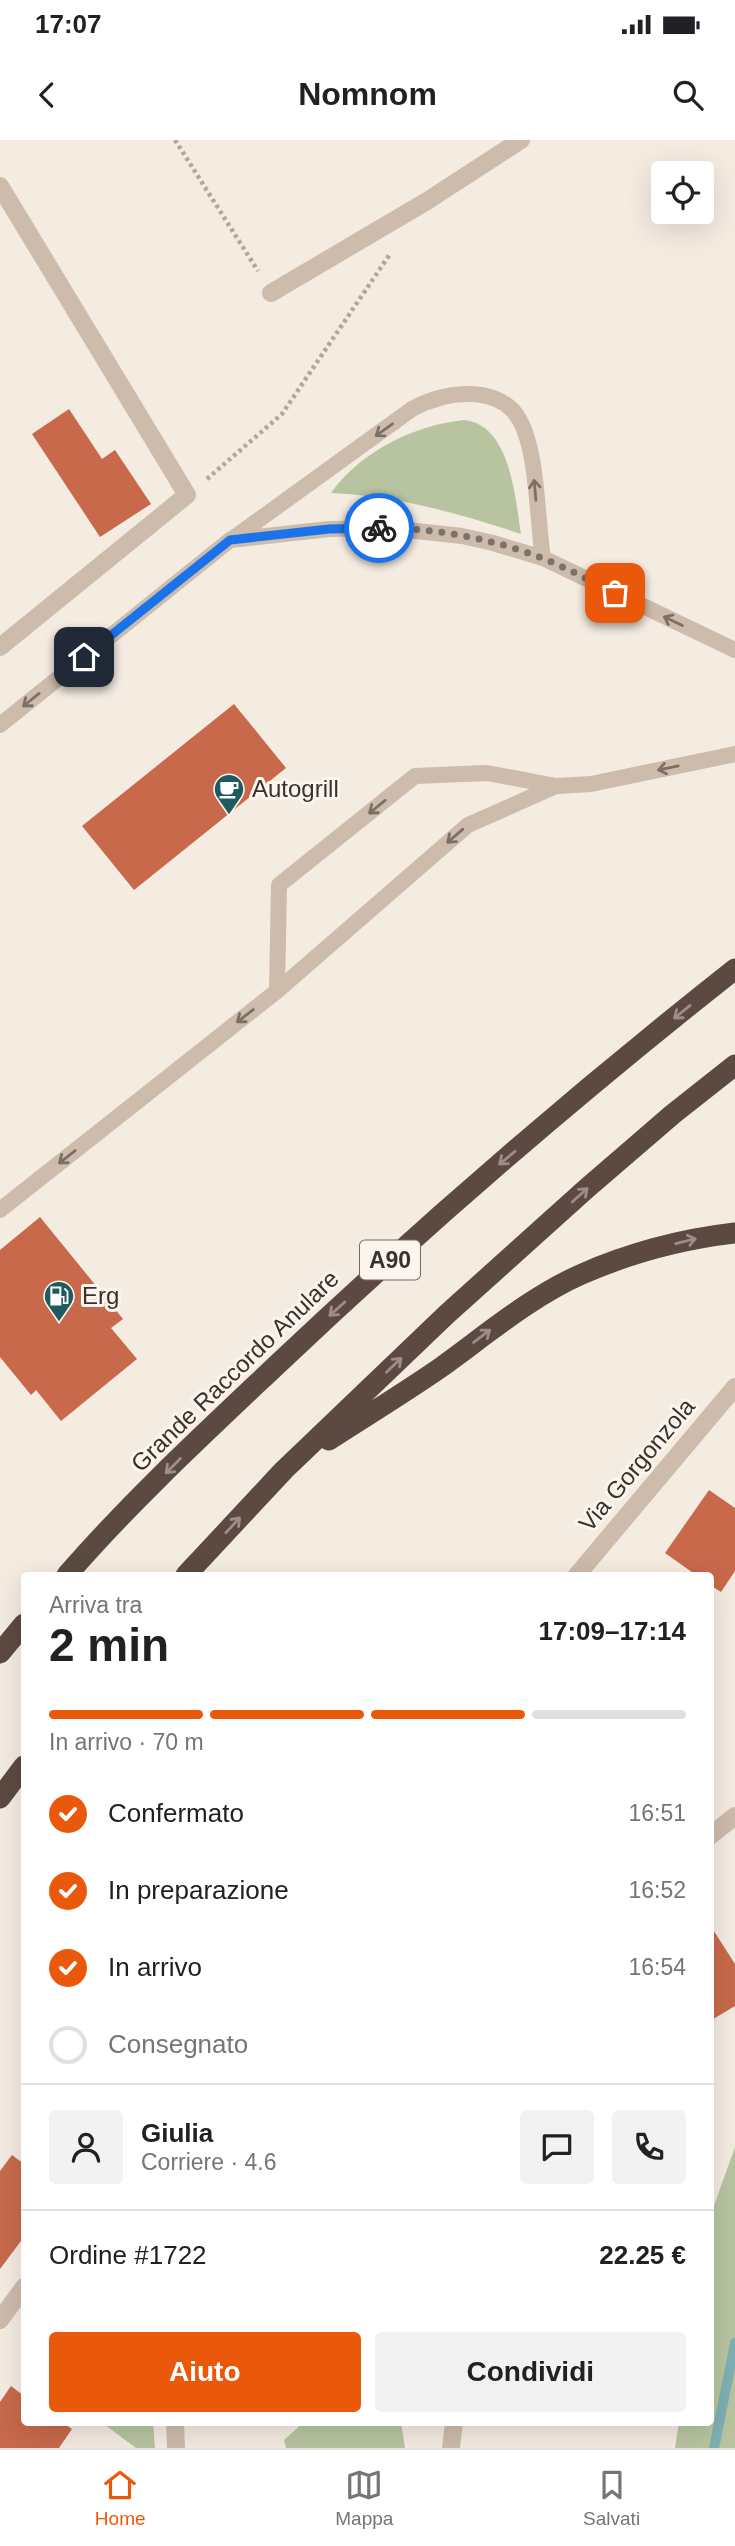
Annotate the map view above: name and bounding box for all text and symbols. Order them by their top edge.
text: 17:07 [35,9,102,39]
icon: back [28,76,66,114]
text: Nomnom [298,76,437,112]
icon: search [669,76,707,114]
map controls [651,161,714,224]
button: locate [651,161,714,224]
one-way arrow [374,422,393,437]
one-way arrow [528,480,541,502]
courier [344,493,414,563]
icon: bike [360,509,398,547]
pin [585,563,645,623]
icon: bag [596,574,634,612]
one-way arrow [663,614,685,627]
pin [54,627,114,687]
icon: home [65,638,103,676]
one-way arrow [22,692,40,708]
one-way arrow [657,761,680,775]
cafe icon: Autogrill [212,772,246,816]
place label: Autogrill [252,775,339,802]
one-way arrow [368,799,387,814]
one-way arrow [446,828,464,844]
one-way arrow [673,1004,691,1020]
one-way arrow [237,1009,255,1024]
one-way arrow [58,1150,77,1165]
one-way arrow [499,1150,517,1166]
one-way arrow [571,1186,588,1203]
one-way arrow [674,1234,697,1247]
road number: A90 [360,1240,420,1280]
street label: Grande Raccordo Anulare [125,1265,344,1477]
fuel station icon: Erg [42,1279,76,1323]
place label: Erg [82,1282,119,1309]
one-way arrow [329,1300,346,1317]
one-way arrow [472,1329,491,1343]
one-way arrow [385,1357,403,1373]
street label: Via Gorgonzola [573,1392,700,1537]
one-way arrow [164,1457,181,1474]
one-way arrow [224,1517,241,1534]
text: Arriva tra [49,1592,142,1618]
text: 17:09–17:14 [539,1616,686,1646]
text: 2 min [49,1619,169,1671]
text: In arrivo · 70 m [49,1729,204,1755]
icon: check [49,1795,87,1833]
text: Confermato [108,1798,244,1828]
text: 16:51 [628,1800,686,1826]
icon: check [49,1872,87,1910]
text: In preparazione [108,1875,289,1905]
text: 16:52 [628,1877,686,1903]
icon: check [49,1949,87,1987]
text: In arrivo [108,1952,202,1982]
text: 16:54 [628,1954,686,1980]
text: Consegnato [108,2029,248,2059]
button: person [49,2110,123,2184]
button: chat [520,2110,594,2184]
button: phone [612,2110,686,2184]
text: Giulia [141,2118,213,2148]
text: Corriere · 4.6 [141,2149,276,2175]
text: Ordine #1722 [49,2240,207,2270]
text: 22.25 € [599,2240,686,2270]
button: Aiuto [49,2332,361,2412]
button: Condividi [375,2332,686,2412]
tab: Home [95,2466,146,2530]
tab: Mappa [335,2466,393,2530]
tab: Salvati [583,2466,640,2530]

